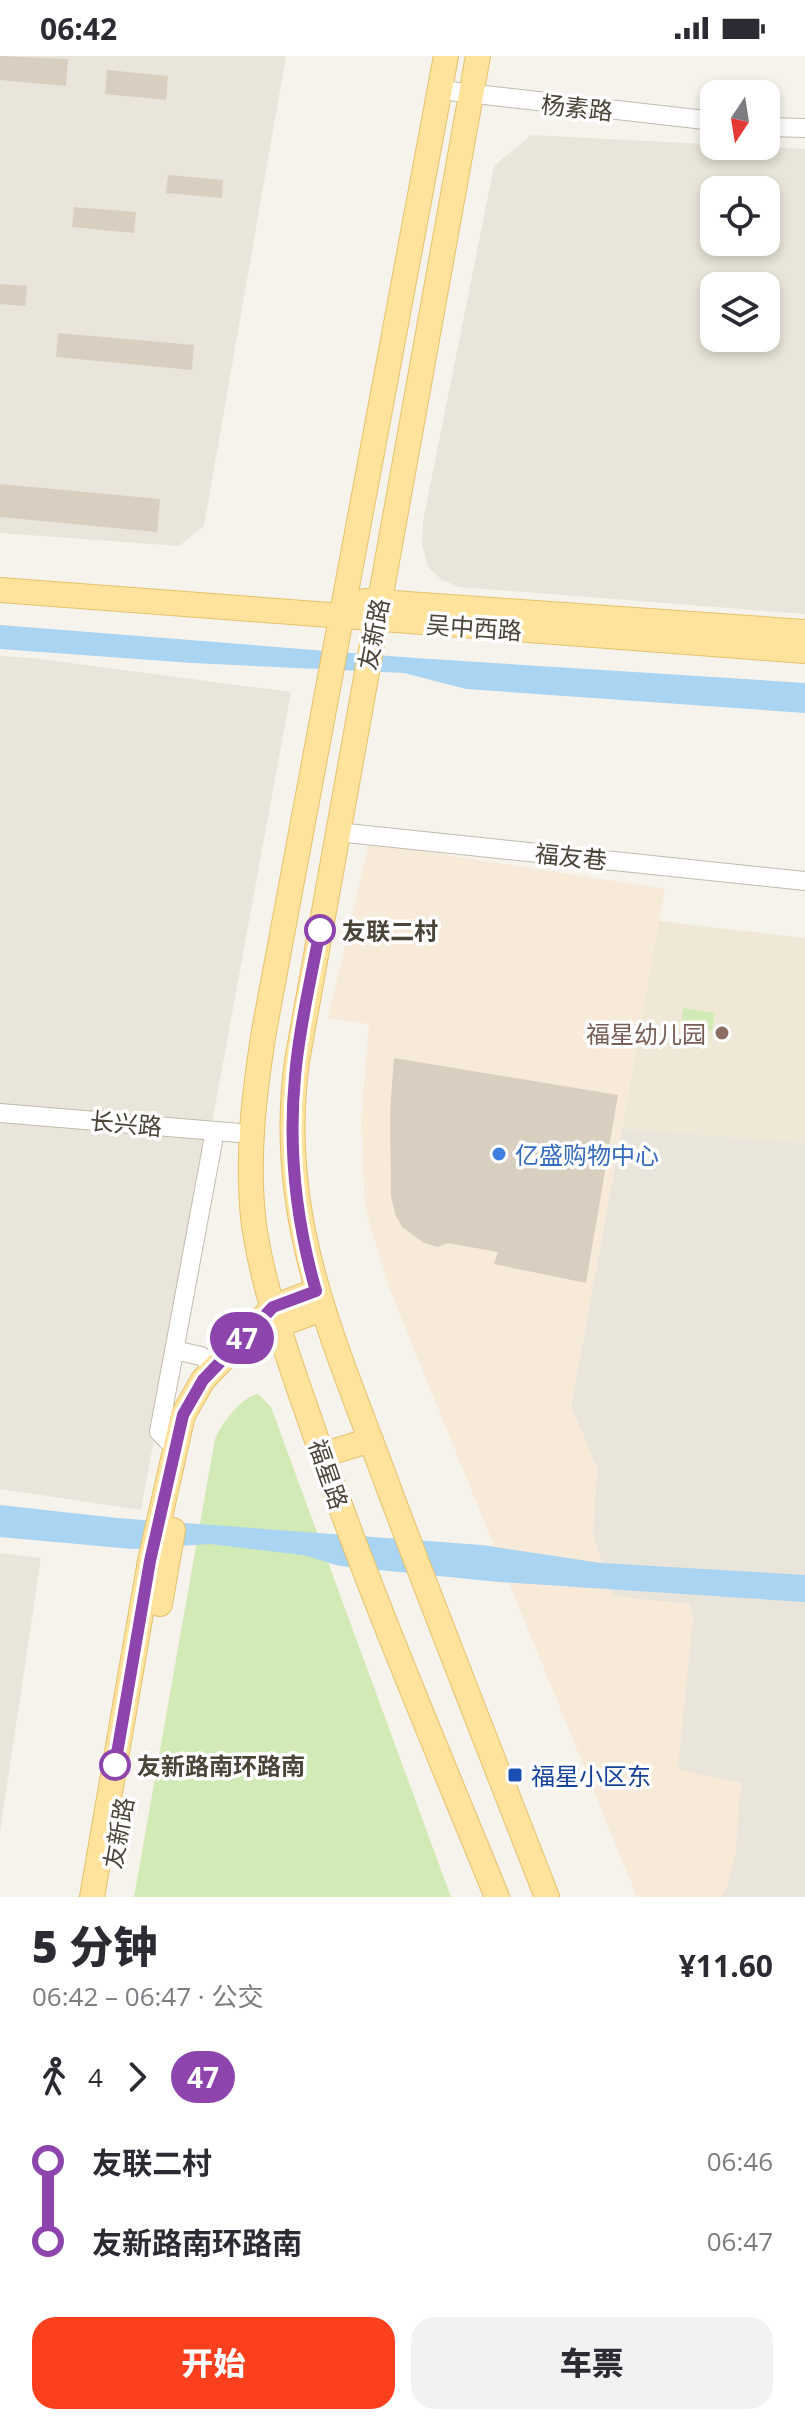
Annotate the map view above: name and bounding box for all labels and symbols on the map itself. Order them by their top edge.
north arrow [700,80,780,160]
street label: 杨素路 [539,87,615,127]
street label: 友新路 [350,596,396,672]
street label: 吴中西路 [425,607,523,647]
street label: 福友巷 [533,836,609,876]
place label: 友联二村 [342,914,438,947]
marker: 友联二村 [305,915,335,945]
place label: 福星幼儿园 [586,1017,706,1050]
marker: 福星幼儿园 [713,1024,731,1042]
street label: 长兴路 [89,1103,163,1143]
place label: 亿盛购物中心 [515,1138,659,1171]
marker: 亿盛购物中心 [490,1145,508,1163]
line badge: 47 [206,1312,278,1364]
street label: 福星路 [302,1435,356,1513]
place label: 友新路南环路南 [137,1749,305,1782]
marker: 友新路南环路南 [100,1750,130,1780]
place label: 福星小区东 [531,1759,651,1792]
marker: 福星小区东 [506,1766,524,1784]
street label: 友新路 [95,1795,141,1871]

